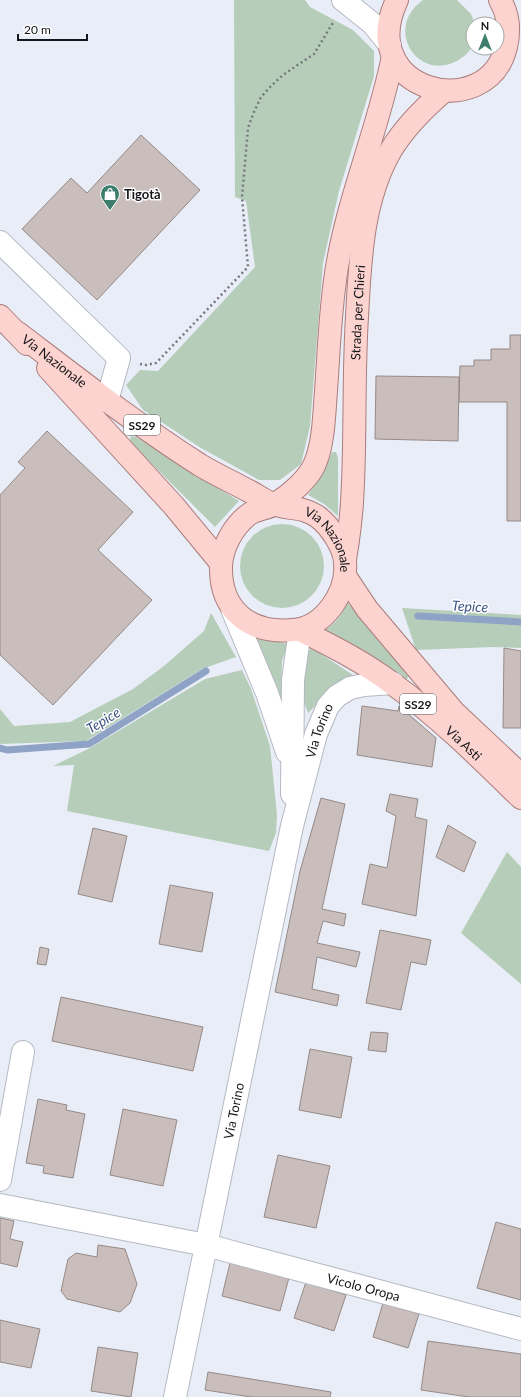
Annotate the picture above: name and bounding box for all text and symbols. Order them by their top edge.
scale bar [18,16,87,42]
north arrow [465,16,505,56]
text: N [481,19,489,32]
text: 20 m [24,22,51,37]
shop icon: Tigotà [99,183,121,211]
place label: Tigotà [124,186,161,202]
street label: Strada per Chieri [347,264,368,360]
street label: Via Nazionale [19,331,90,391]
road number: SS29 [124,415,160,435]
street label: Via Nazionale [302,503,353,573]
water label: Tepice [451,597,489,615]
road number: SS29 [400,694,436,714]
street label: Via Torino [302,701,336,760]
water label: Tepice [83,703,123,737]
street label: Via Asti [442,722,485,764]
street label: Via Torino [220,1081,247,1141]
street label: Vicolo Oropa [325,1270,402,1304]

